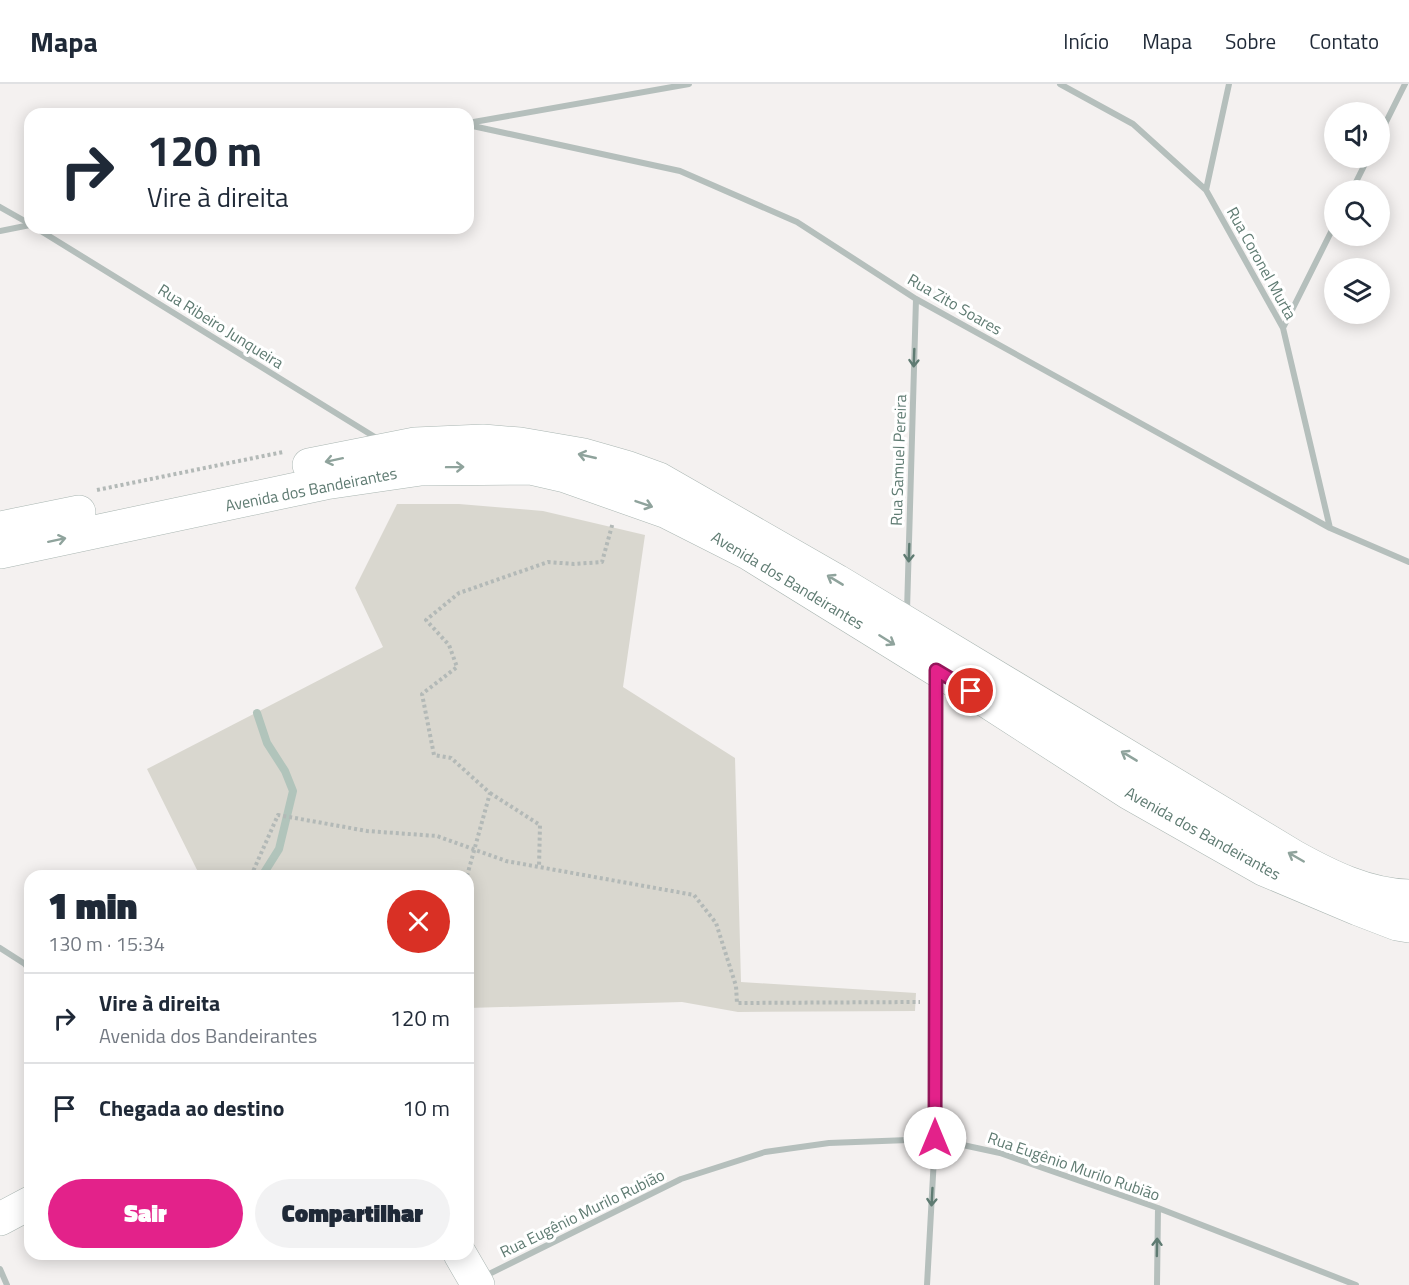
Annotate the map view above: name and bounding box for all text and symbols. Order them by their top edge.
text: Mapa [30,20,98,63]
text: Início [1063,25,1109,57]
text: Mapa [1142,25,1192,57]
text: Sobre [1225,25,1276,57]
text: Contato [1309,25,1379,57]
map controls [1324,102,1390,324]
button: sound [1324,102,1390,168]
text: 120 m [147,118,262,182]
icon: right [48,132,126,210]
text: Vire à direita [147,176,289,217]
button: search [1324,180,1390,246]
street label: Rua Coronel Murta [1221,202,1303,324]
button: layers [1324,258,1390,324]
street label: Rua Zito Soares [903,267,1007,341]
street label: Rua Ribeiro Junqueira [153,278,289,374]
one-way arrow [909,347,920,367]
street label: Rua Samuel Pereira [884,394,912,526]
one-way arrow [578,450,597,462]
one-way arrow [324,455,344,466]
street label: Avenida dos Bandeirantes [223,461,399,517]
one-way arrow [445,462,465,473]
one-way arrow [634,500,653,511]
street label: Avenida dos Bandeirantes [707,525,869,635]
one-way arrow [47,534,67,545]
one-way arrow [903,542,914,562]
one-way arrow [827,574,844,586]
one-way arrow [878,634,895,646]
pin [945,665,996,716]
icon: arrive [954,674,987,707]
one-way arrow [1121,750,1138,762]
street label: Avenida dos Bandeirantes [1121,780,1285,886]
one-way arrow [1287,851,1305,862]
text: 1 min [48,878,137,933]
button: close [387,890,450,953]
text: 130 m · 15:34 [48,928,165,959]
text: Vire à direita [99,986,220,1020]
text: 120 m [390,1001,450,1035]
icon: right [48,1002,81,1035]
text: Avenida dos Bandeirantes [99,1020,317,1051]
text: Chegada ao destino [99,1091,285,1125]
text: 10 m [402,1091,450,1125]
icon: arrive [48,1092,81,1125]
position arrow [903,1106,967,1170]
street label: Rua Eugênio Murilo Rubião [985,1125,1163,1207]
street label: Rua Eugênio Murilo Rubião [496,1163,668,1263]
button: Sair [48,1179,243,1248]
button: Compartilhar [255,1179,450,1248]
one-way arrow [926,1186,937,1206]
one-way arrow [1151,1237,1163,1257]

